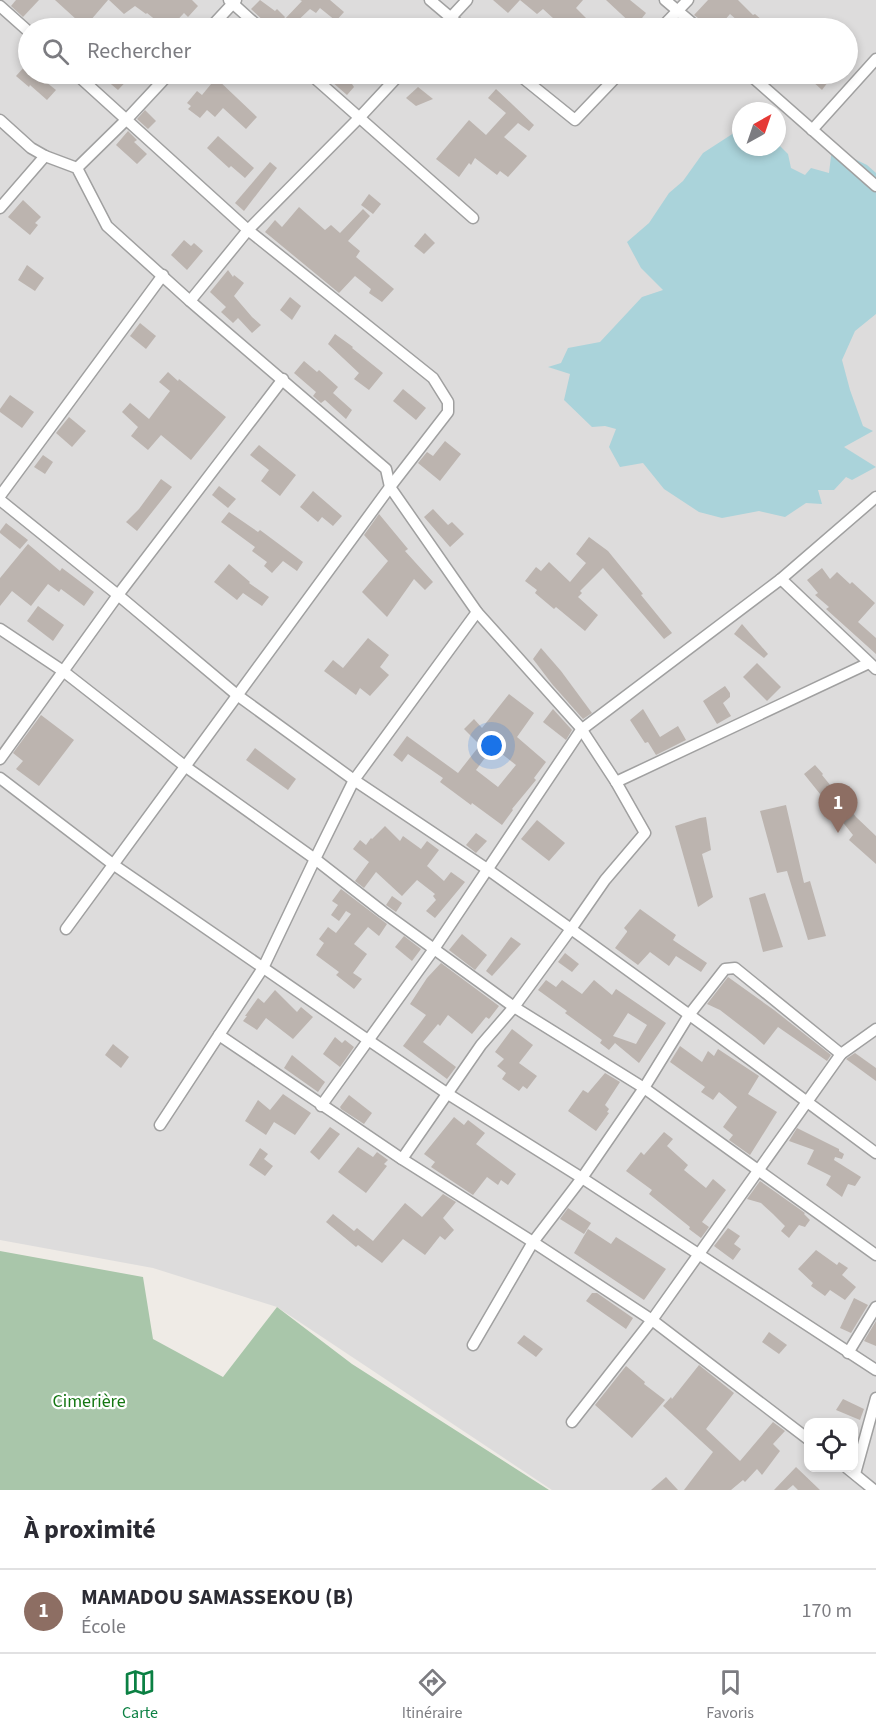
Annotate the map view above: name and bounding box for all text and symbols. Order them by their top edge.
search box [18,18,858,84]
icon: search [39,35,72,68]
text: Rechercher [87,35,191,67]
north arrow [732,102,786,156]
your location [477,731,506,760]
pin: 1 [818,784,858,833]
park label: Cimerière [52,1389,126,1414]
map controls [804,1418,858,1472]
button: locate [804,1418,858,1472]
text: À proximité [24,1511,156,1548]
text: MAMADOU SAMASSEKOU (B) [81,1581,354,1613]
text: 1 [38,1597,49,1625]
text: 170 m [802,1597,852,1625]
text: École [81,1613,126,1641]
tab: Carte [122,1666,158,1724]
tab: Itinéraire [402,1666,462,1724]
tab: Favoris [706,1666,754,1724]

